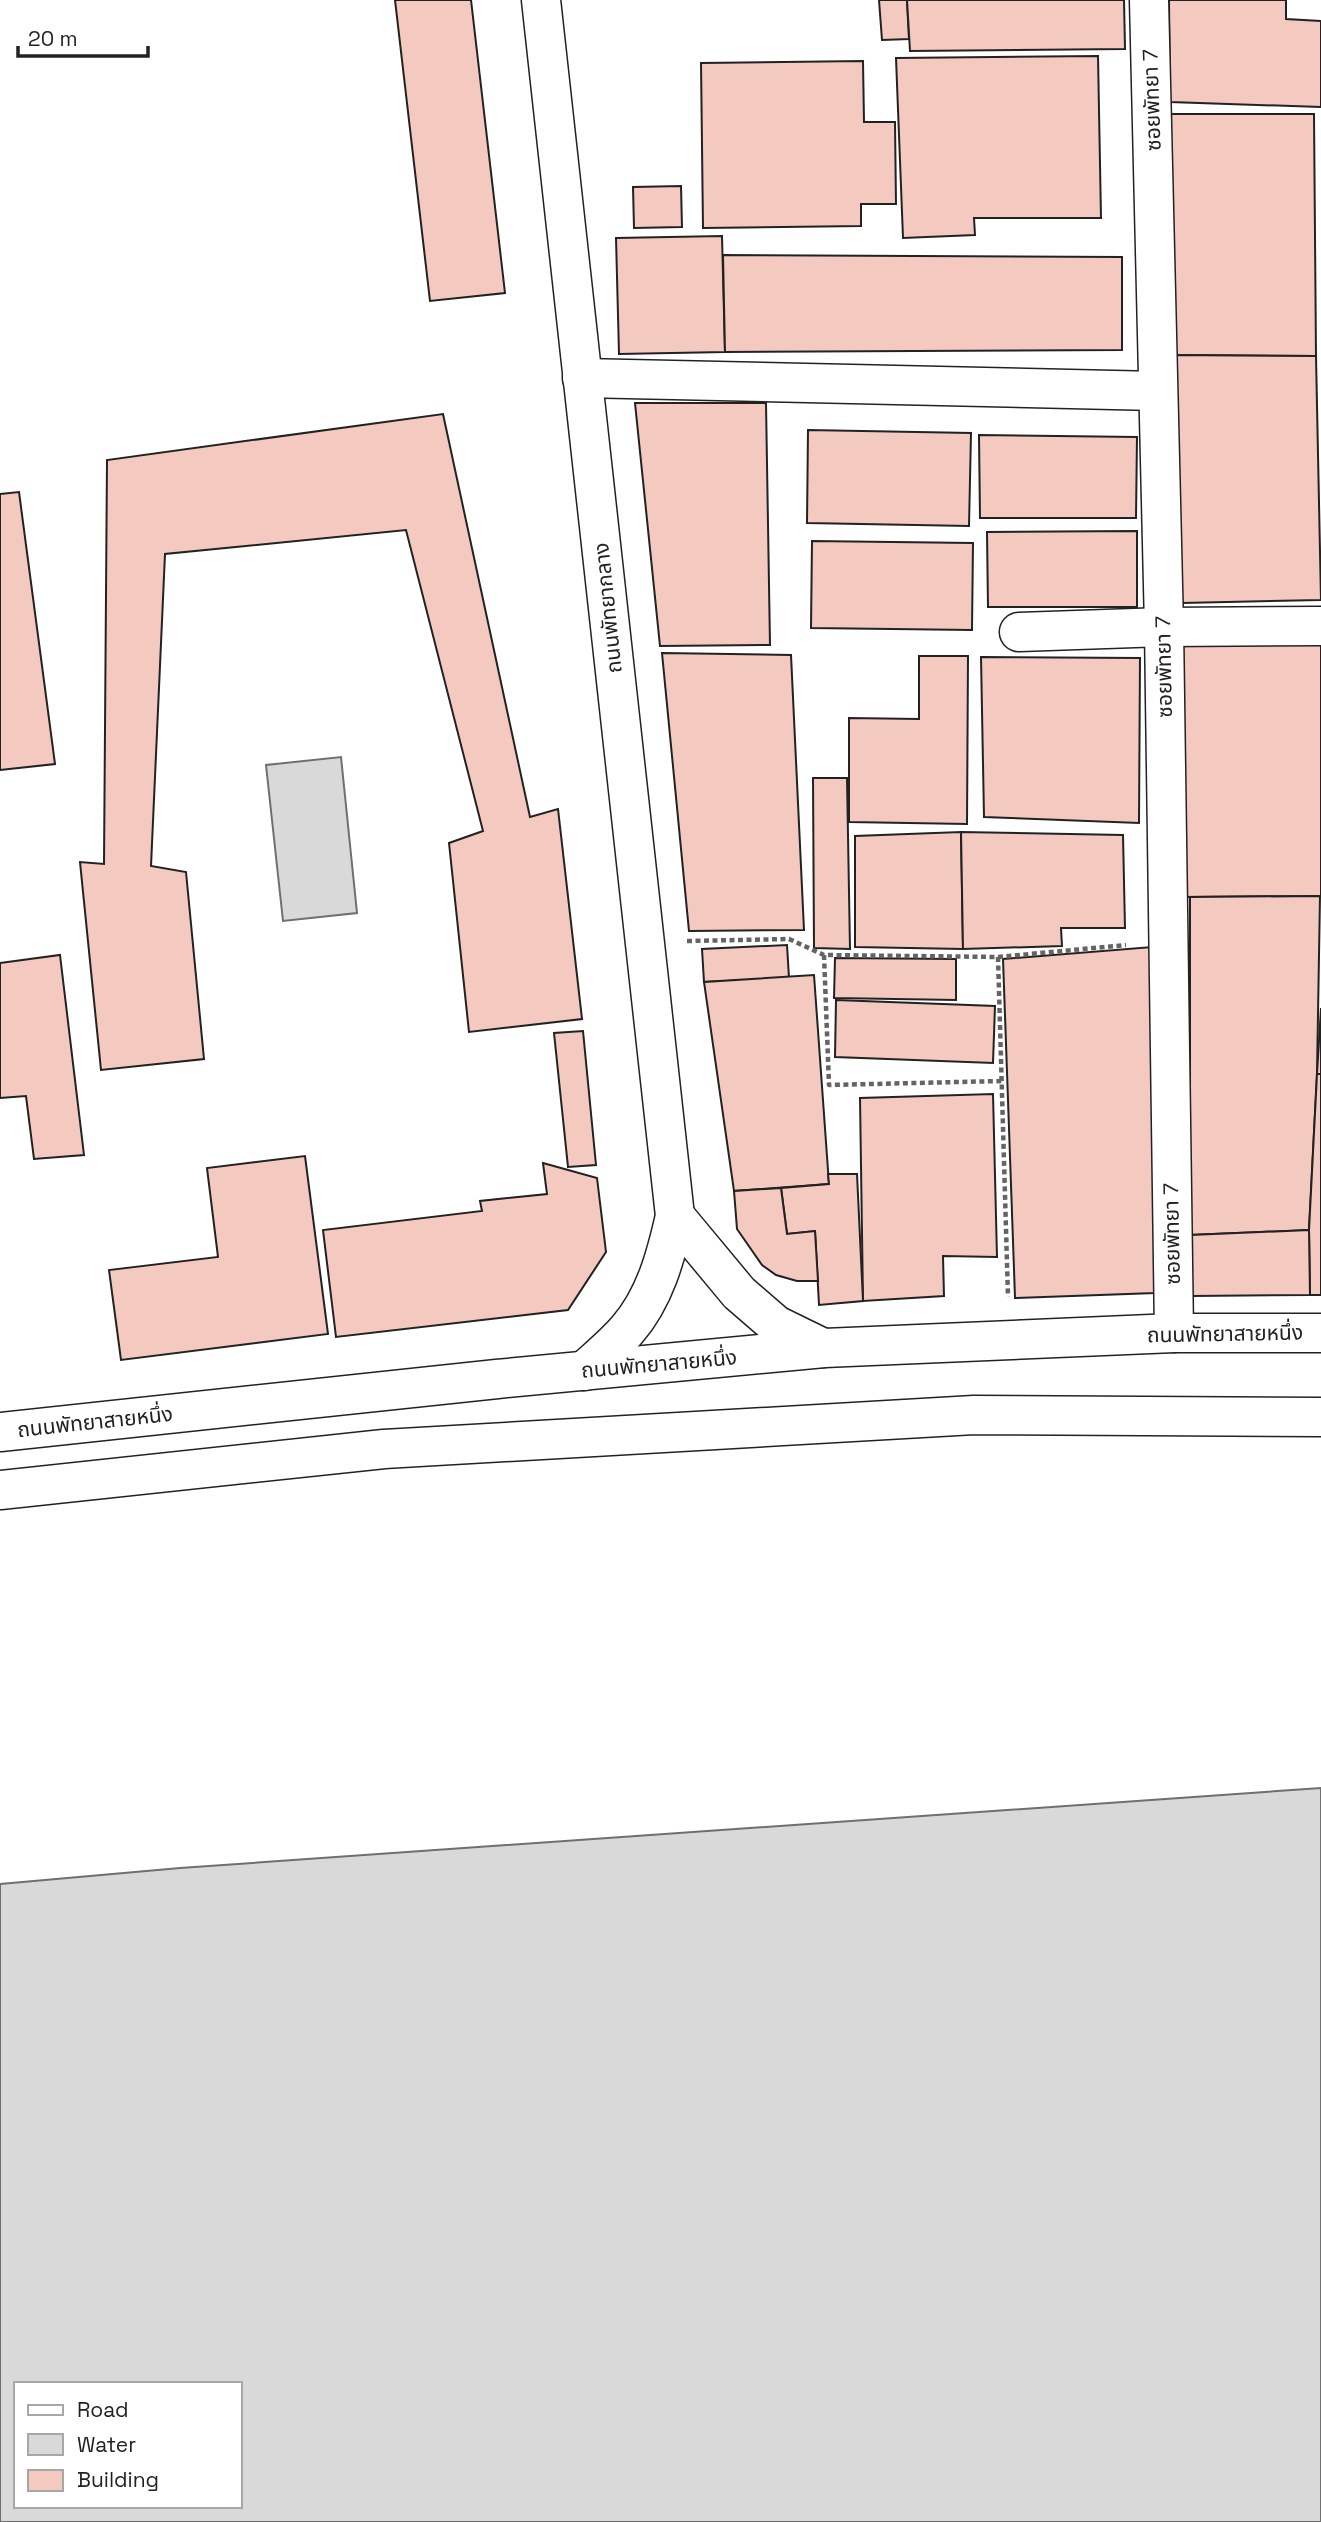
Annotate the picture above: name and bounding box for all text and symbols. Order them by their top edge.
scale bar [18,14,147,58]
text: 20 m [28,25,78,52]
street label: ซอยพัทยา 7 [1136,49,1167,151]
street label: ถนนพัทยากลาง [587,541,628,675]
street label: ซอยพัทยา 7 [1149,616,1178,718]
street label: ซอยพัทยา 7 [1157,1183,1186,1285]
street label: ถนนพัทยาสายหนึ่ง [1147,1318,1303,1348]
street label: ถนนพัทยาสายหนึ่ง [580,1342,738,1384]
street label: ถนนพัทยาสายหนึ่ง [16,1399,174,1443]
legend [14,2382,242,2508]
text: Road [77,2396,129,2423]
text: Water [77,2431,136,2458]
text: Building [77,2466,159,2493]

